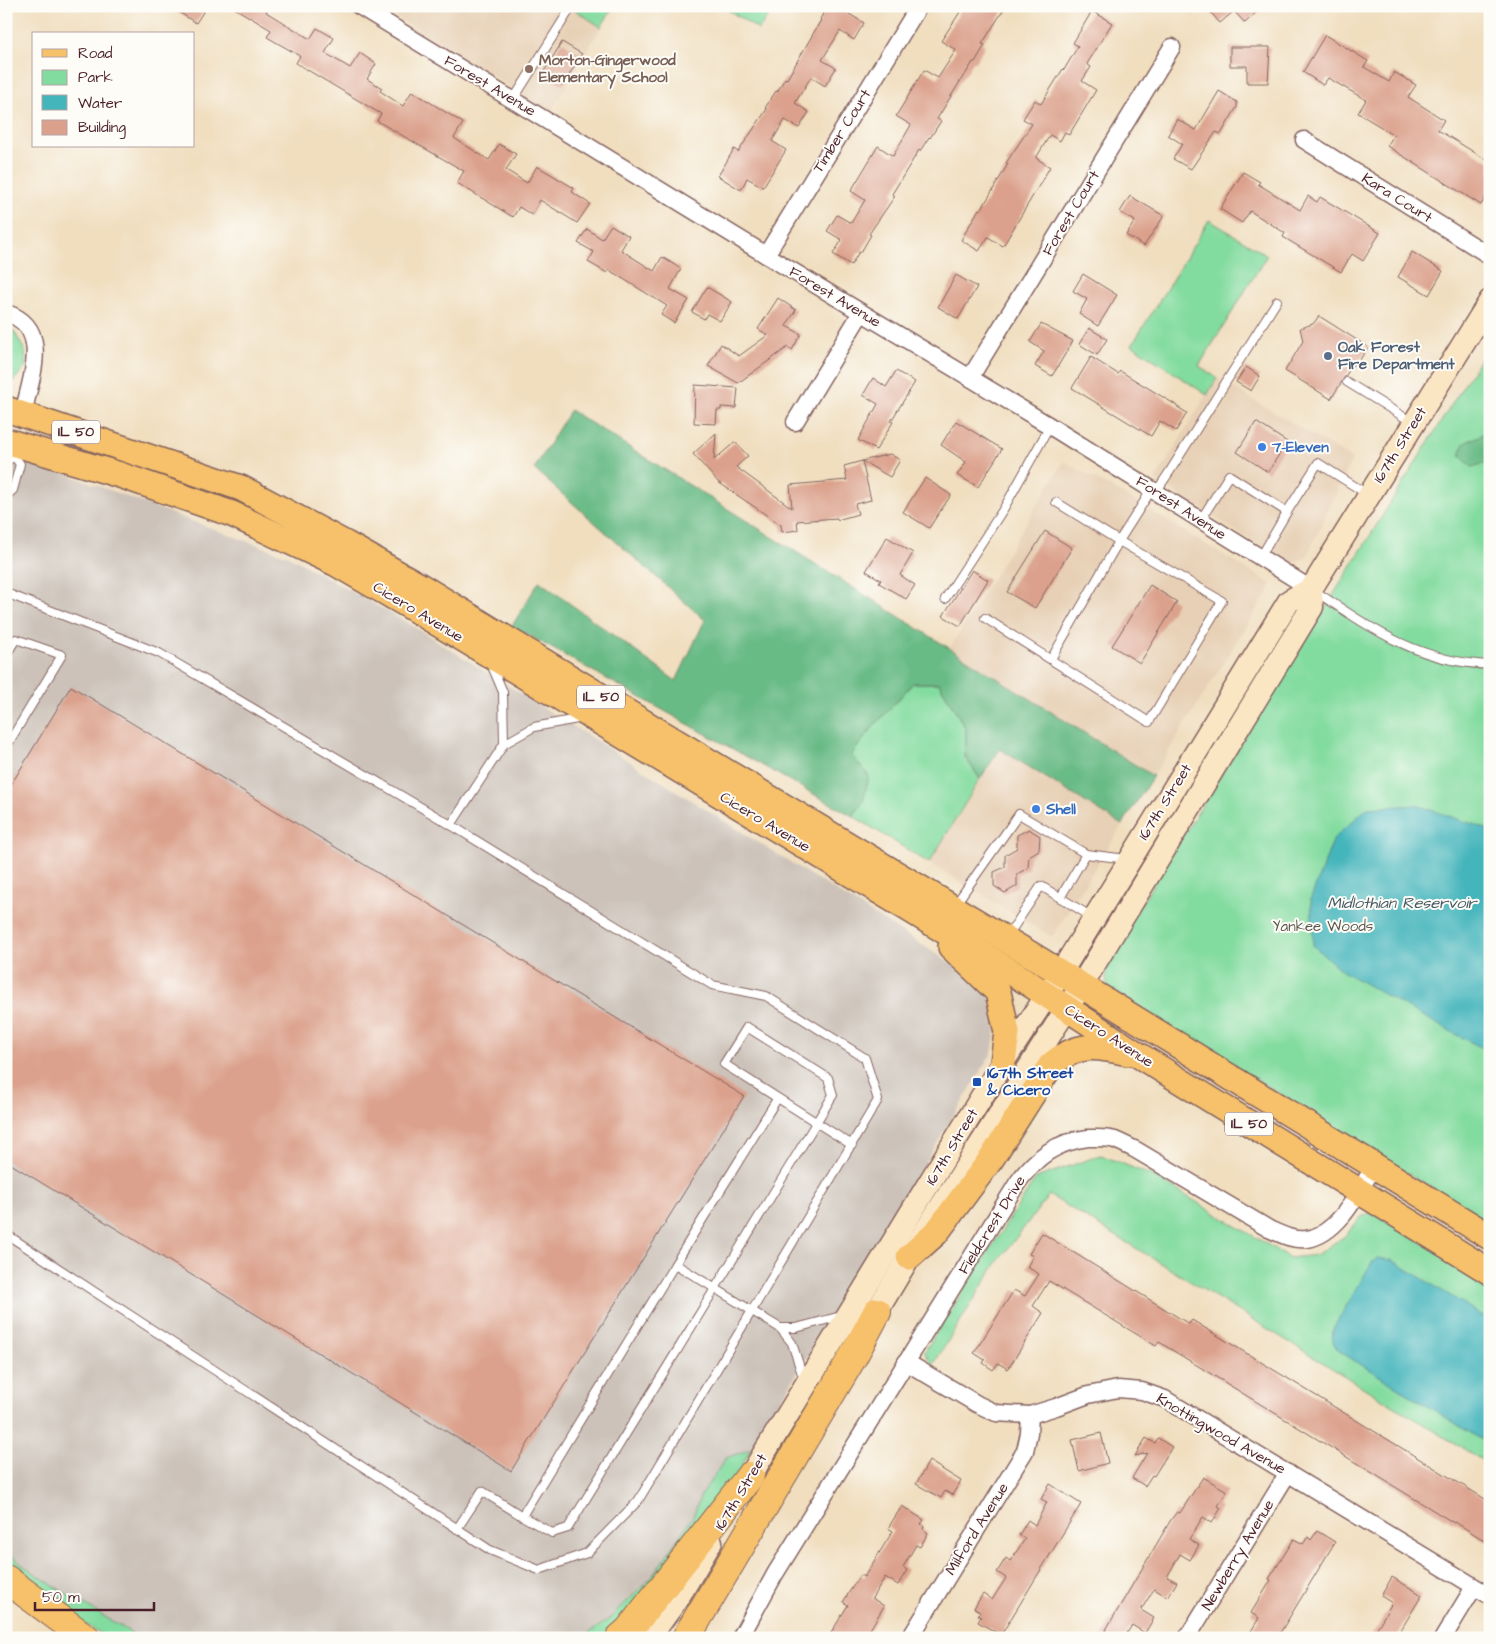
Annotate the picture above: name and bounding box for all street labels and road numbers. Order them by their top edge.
street label: Forest Avenue [440,50,540,122]
street label: Timber Court [808,85,876,177]
street label: Forest Court [1037,167,1105,259]
street label: Kara Court [1358,168,1436,228]
street label: Forest Avenue [785,261,885,333]
street label: 167th Street [1368,403,1432,487]
road number: IL 50 [52,421,100,444]
street label: Forest Avenue [1132,471,1230,545]
street label: Cicero Avenue [369,577,467,647]
road number: IL 50 [577,686,625,709]
street label: 167th Street [1133,760,1197,844]
street label: Cicero Avenue [716,787,814,857]
street label: Cicero Avenue [1061,999,1157,1073]
street label: 167th Street [921,1105,983,1189]
road number: IL 50 [1225,1112,1273,1136]
street label: Fieldcrest Drive [953,1172,1031,1278]
street label: Knottingwood Avenue [1152,1388,1290,1480]
street label: 167th Street [710,1450,772,1534]
street label: Milford Avenue [940,1479,1014,1579]
street label: Newberry Avenue [1197,1496,1280,1615]

